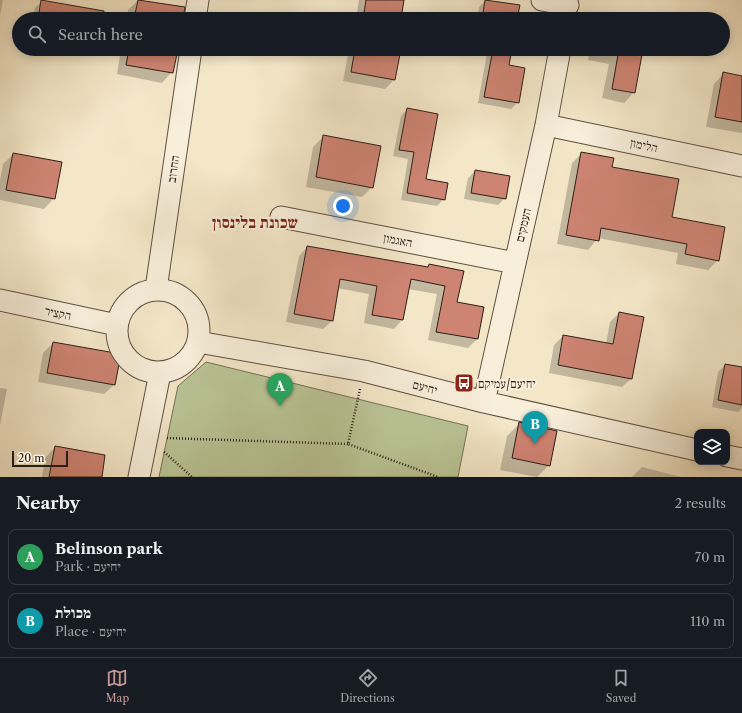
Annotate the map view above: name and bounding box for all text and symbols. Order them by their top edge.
search box [12,12,730,56]
icon: search [26,23,48,45]
text: Search here [58,25,143,44]
street label: הלימון [629,135,659,155]
street label: החרוב [164,154,182,184]
your location [333,196,353,216]
street label: העמקים [512,207,534,243]
district label: שכונת בלינסון [212,212,298,232]
street label: האגמון [382,230,414,250]
street label: הקציר [43,303,73,323]
bus stop icon: יחיעם/עמיקם [453,372,475,394]
pin: A [267,373,293,406]
place label: יחיעם/עמיקם [478,376,535,391]
street label: יחיעם [411,377,439,397]
pin: B [522,411,548,444]
map controls [694,429,730,465]
button: layers [694,429,730,465]
scale bar [12,449,68,468]
text: 20 m [18,451,44,465]
text: Nearby [16,493,80,513]
text: 2 results [675,495,726,511]
text: Belinson park [55,539,163,558]
text: A [25,549,35,565]
text: 70 m [695,549,725,565]
text: Park · יחיעם [55,558,121,574]
text: מכולת [55,603,91,622]
text: B [25,613,35,629]
text: 110 m [690,613,725,629]
text: Place · יחיעם [55,623,126,639]
tab: Map [106,667,129,705]
tab: Directions [340,667,395,705]
tab: Saved [606,667,636,705]

